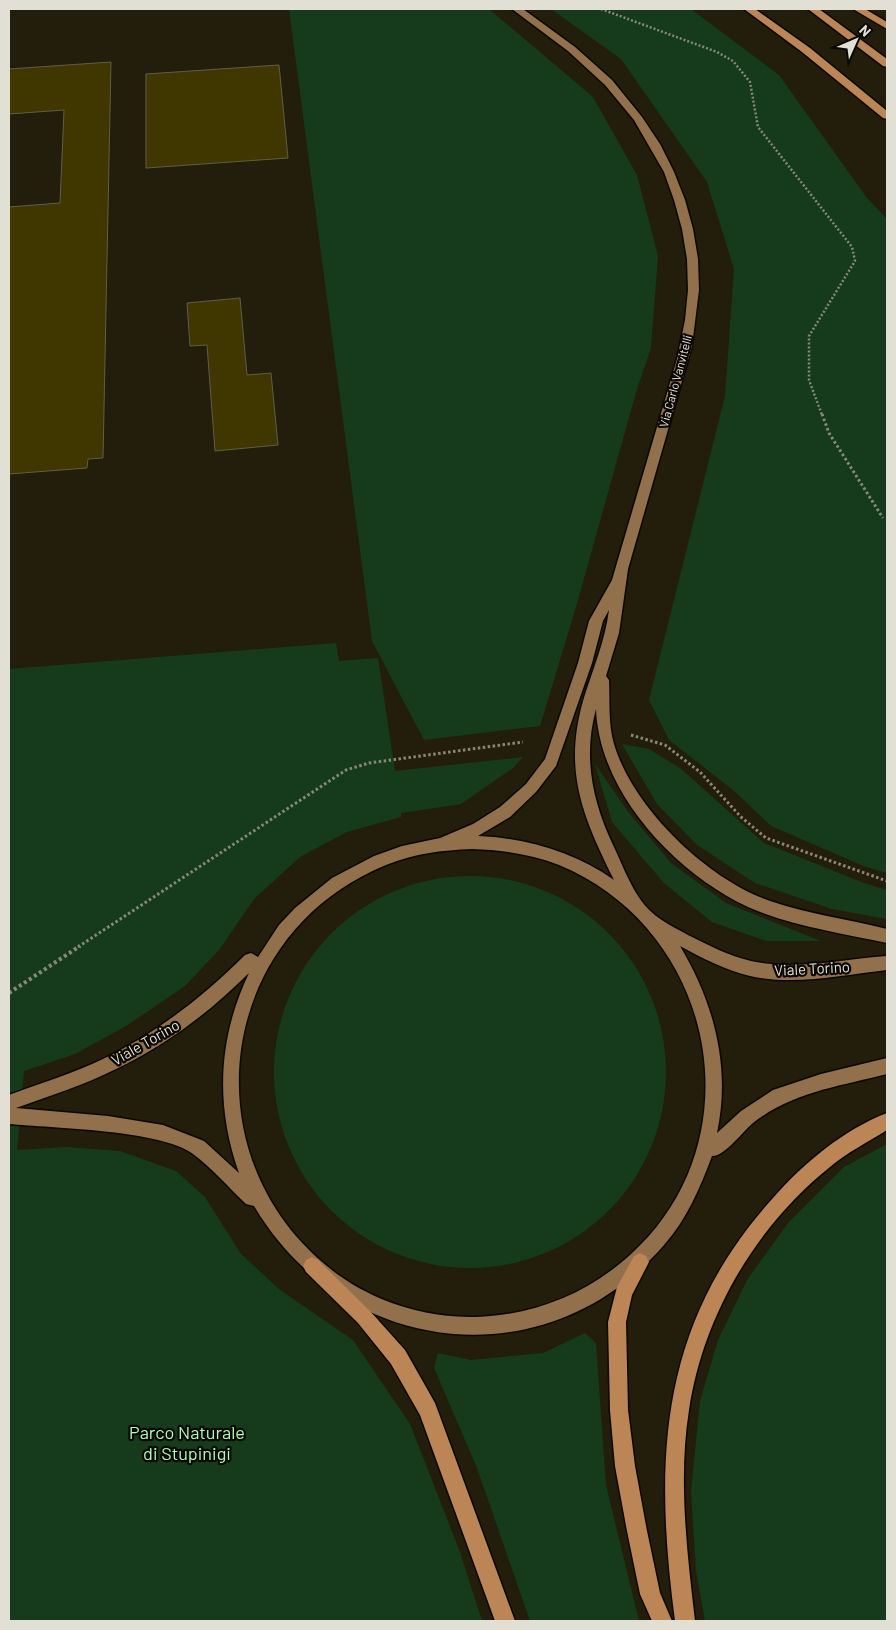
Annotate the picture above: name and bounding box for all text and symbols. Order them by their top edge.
north arrow [831,15,881,65]
text: N [856,21,875,40]
street label: Via Carlo Vanvitelli [656,333,694,429]
street label: Viale Torino [774,957,850,979]
street label: Viale Torino [108,1015,182,1069]
park label: Parco Naturale di Stupinigi [129,1421,245,1464]

